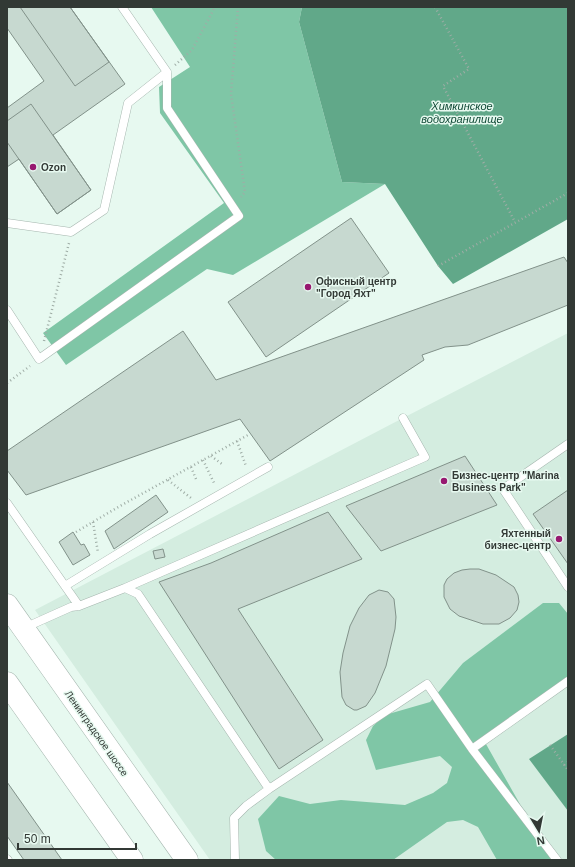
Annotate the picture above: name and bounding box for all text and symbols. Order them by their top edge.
water label: Химкинское водохранилище [421,100,503,125]
marker: Ozon [28,162,38,172]
place label: Ozon [41,162,66,173]
place label: Офисный центр "Город Яхт" [316,276,397,299]
marker: Офисный центр "Город Яхт" [303,282,313,292]
place label: Бизнес-центр "Marina Business Park" [452,470,560,493]
marker: Бизнес-центр "Marina Business Park" [439,476,449,486]
place label: Яхтенный бизнес-центр [485,528,551,551]
marker: Яхтенный бизнес-центр [554,534,564,544]
street label: Ленинградское шоссе [63,688,131,779]
north arrow [519,811,559,851]
scale bar [18,825,136,851]
text: 50 m [24,832,51,846]
text: N [536,834,546,847]

